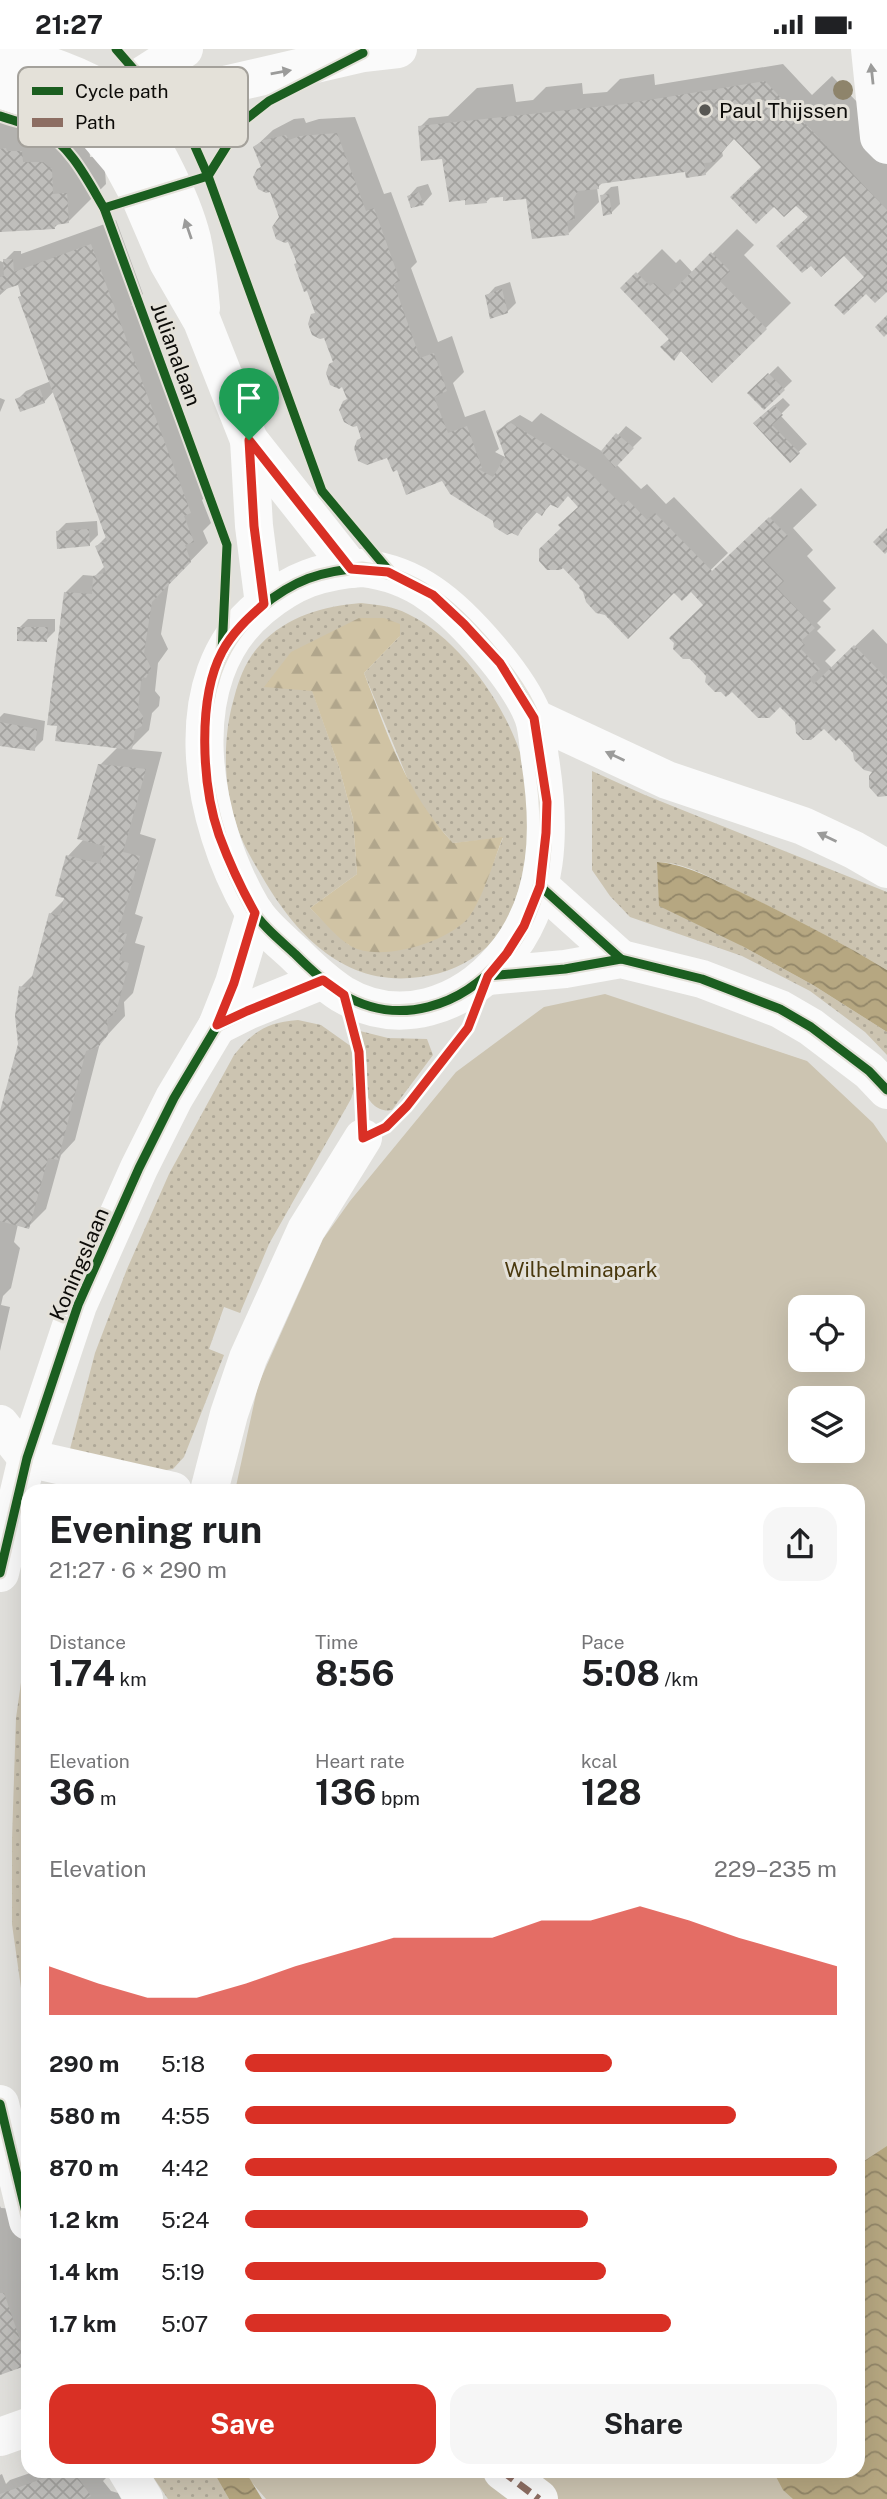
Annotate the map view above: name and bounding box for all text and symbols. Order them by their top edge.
text: 21:27 [35,9,103,40]
one-way arrow [867,63,878,85]
one-way arrow [270,66,292,77]
legend [18,67,248,147]
text: Cycle path [75,80,168,102]
place label: Paul Thijssen [719,98,848,123]
marker: Paul Thijssen [697,102,713,118]
text: Path [75,111,115,133]
one-way arrow [182,219,193,240]
street label: Julianalaan [146,299,206,409]
pin [219,368,279,440]
icon: arrive [230,379,268,417]
one-way arrow [605,750,625,761]
one-way arrow [817,832,837,843]
street label: Koningslaan [44,1204,114,1324]
park label: Wilhelminapark [504,1257,658,1282]
map controls [788,1295,865,1463]
button: locate [788,1295,865,1372]
button: layers [788,1386,865,1463]
text: Evening run [49,1507,262,1552]
button: share [763,1507,837,1581]
text: 21:27 · 6 × 290 m [49,1556,227,1583]
text: Distance [49,1631,126,1653]
text: Time [315,1631,358,1653]
text: Pace [581,1631,624,1653]
text: 1.74 [49,1653,115,1694]
text: 8:56 [315,1653,395,1694]
text: 5:08 [581,1653,660,1694]
text: km [115,1668,147,1690]
text: /km [660,1668,698,1690]
text: Elevation [49,1750,130,1772]
text: Heart rate [315,1750,405,1772]
text: kcal [581,1750,618,1772]
text: 36 [49,1772,95,1813]
text: 136 [315,1772,376,1813]
text: 128 [581,1772,642,1813]
text: m [95,1787,116,1809]
text: bpm [376,1787,420,1809]
text: Elevation [49,1855,147,1882]
text: 229–235 m [714,1855,837,1882]
text: 290 m [49,2050,119,2077]
text: 5:18 [161,2050,205,2077]
text: 580 m [49,2102,121,2129]
text: 4:55 [161,2102,210,2129]
text: 870 m [49,2154,119,2181]
text: 4:42 [161,2154,209,2181]
text: 1.2 km [49,2206,119,2233]
text: 5:24 [161,2206,210,2233]
text: 1.4 km [49,2258,119,2285]
text: 5:19 [161,2258,205,2285]
text: 1.7 km [49,2310,117,2337]
text: 5:07 [161,2310,208,2337]
button: Save [49,2384,436,2464]
button: Share [450,2384,837,2464]

